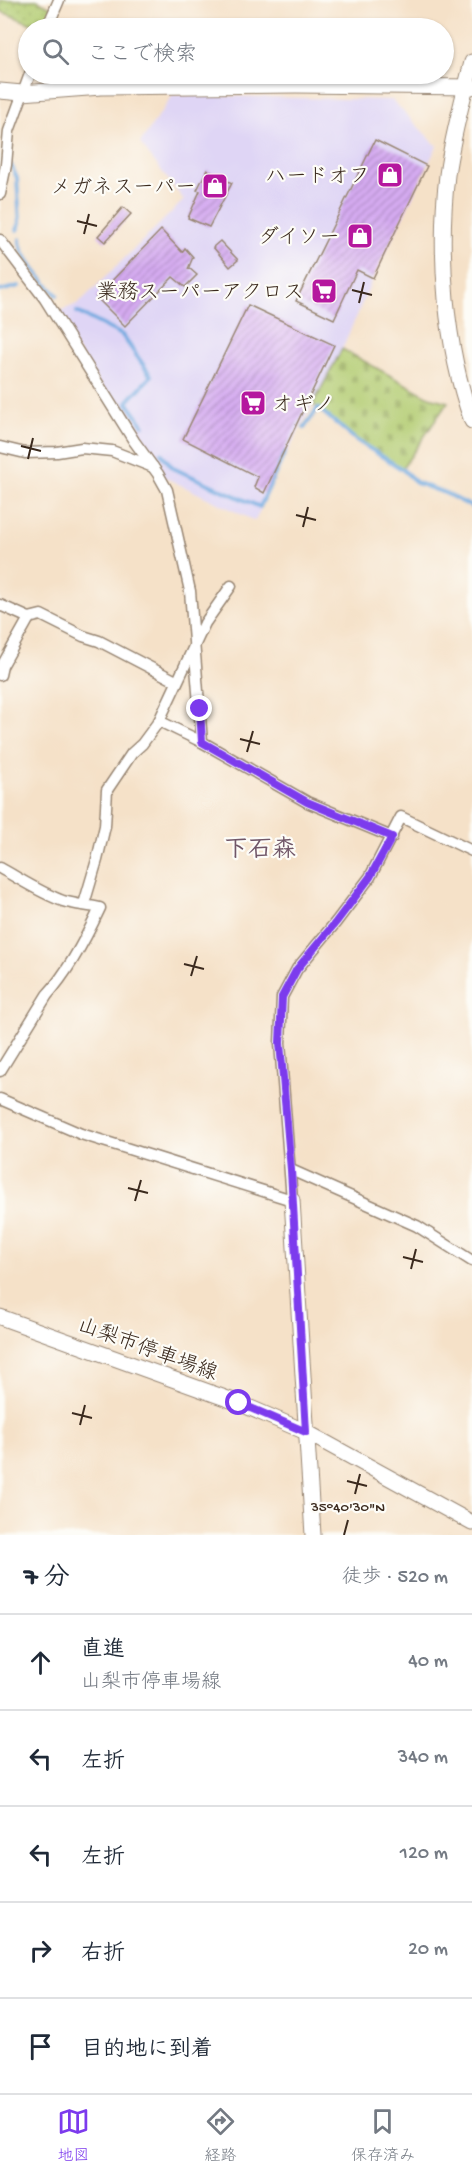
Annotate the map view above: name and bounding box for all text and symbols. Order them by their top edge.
search box [18,18,454,84]
icon: search [39,35,72,68]
text: ここで検索 [87,43,197,69]
shop icon: ハードオフ [375,160,405,190]
place label: ハードオフ [265,166,370,191]
shop icon: メガネスーパー [200,171,230,201]
place label: メガネスーパー [50,177,196,202]
shop icon: ダイソー [345,221,375,251]
place label: ダイソー [258,226,340,252]
supermarket icon: 業務スーパーアクロス [309,276,339,306]
place label: 業務スーパーアクロス [97,280,304,307]
supermarket icon: オギノ [238,388,268,418]
place label: オギノ [272,394,335,419]
route end [186,695,212,721]
district label: 下石森 [224,836,296,866]
street label: 山梨市停車場線 [73,1313,221,1388]
route start [225,1389,251,1415]
text: 35°40'30"N [310,1499,385,1517]
text: 7 分 [24,1564,70,1595]
text: 徒歩 · 520 m [342,1567,448,1590]
text: 直進 [81,1638,125,1664]
icon: ahead [24,1646,57,1679]
text: 40 m [408,1651,448,1674]
text: 山梨市停車場線 [81,1672,221,1695]
icon: left [24,1742,57,1775]
text: 340 m [398,1747,448,1770]
text: 左折 [81,1750,125,1776]
icon: left [24,1838,57,1871]
text: 120 m [400,1843,448,1866]
text: 左折 [81,1846,125,1872]
icon: right [24,1934,57,1967]
text: 20 m [408,1939,448,1962]
text: 右折 [81,1942,125,1968]
icon: arrive [24,2030,57,2063]
text: 目的地に到着 [81,2038,213,2064]
tab: 地図 [57,2105,90,2167]
tab: 経路 [204,2105,237,2167]
tab: 保存済み [351,2105,415,2167]

